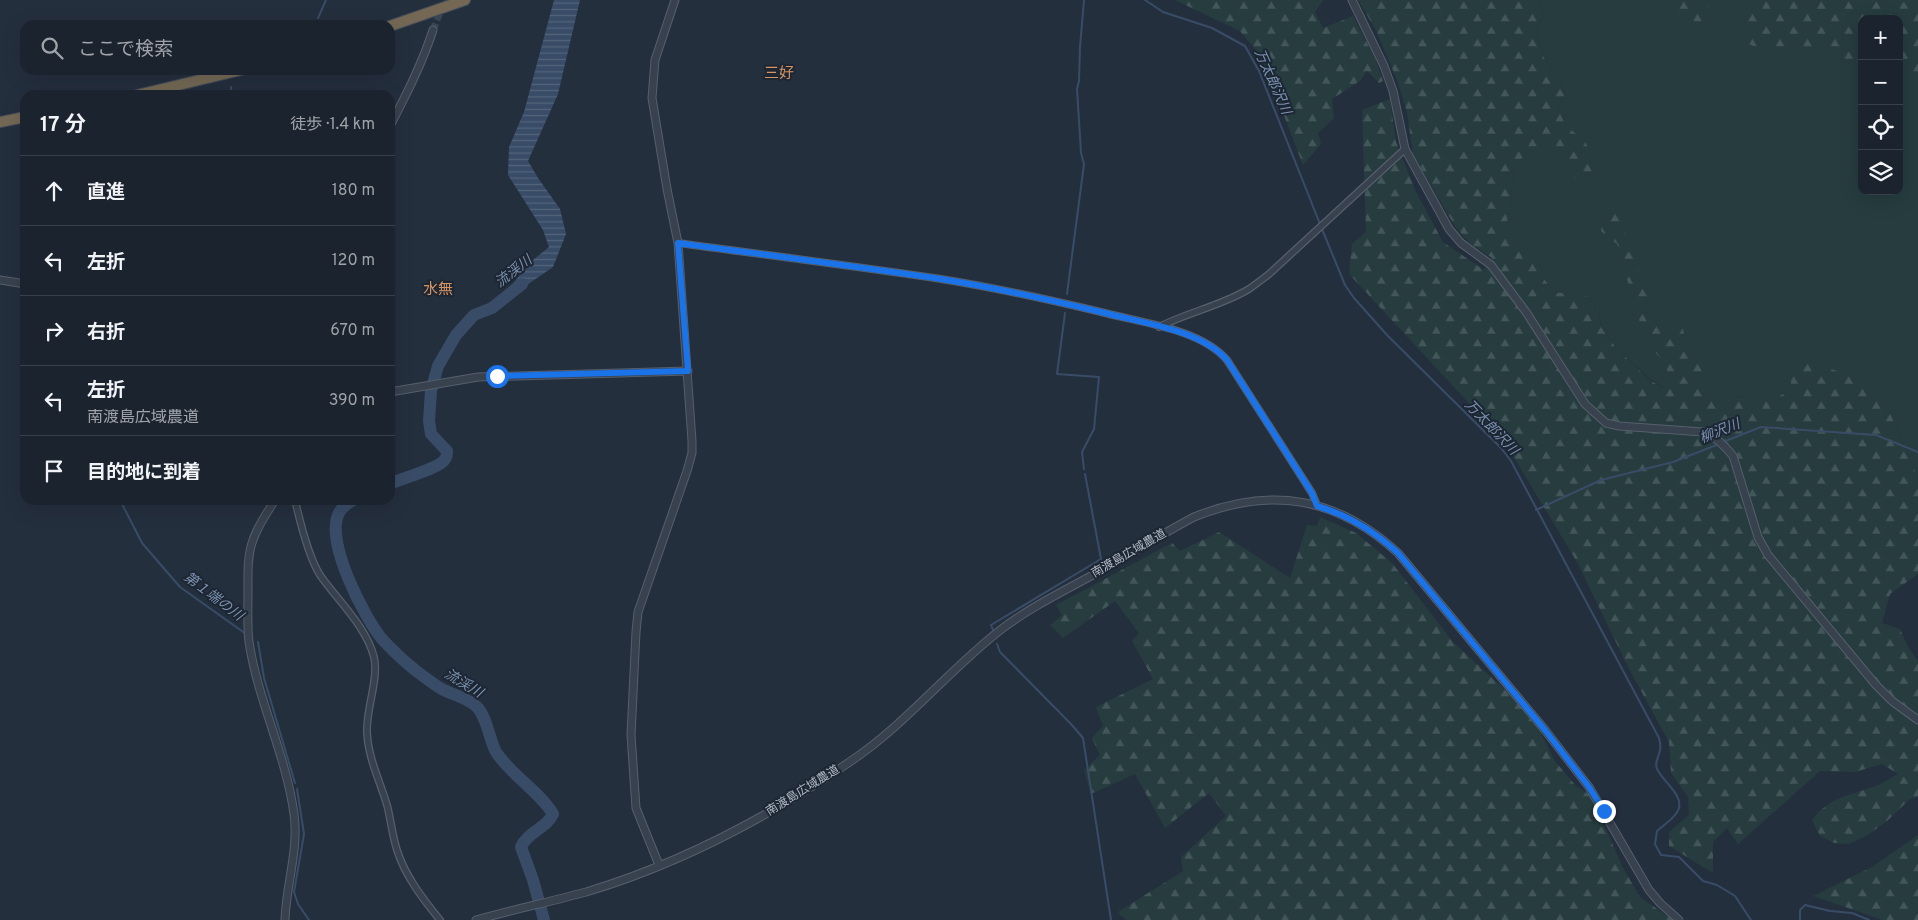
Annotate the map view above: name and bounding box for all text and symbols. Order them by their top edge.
map controls [1858,15,1903,195]
button: + [1858,15,1903,60]
search box [20,20,395,75]
icon: search [38,34,66,62]
text: ここで検索 [78,38,173,62]
water label: 万太郎沢川 [1250,47,1295,119]
button: − [1858,60,1903,105]
district label: 三好 [764,65,794,84]
button: locate [1858,105,1903,150]
text: 17 分 [40,112,86,139]
text: 徒歩 · 1.4 km [290,115,375,135]
button: layers [1858,150,1903,195]
icon: ahead [40,177,68,205]
text: 直進 [87,181,125,205]
text: 180 m [332,181,375,201]
icon: left [40,247,68,275]
text: 左折 [87,251,125,275]
text: 120 m [332,251,375,271]
water label: 流渓川 [492,251,537,292]
district label: 水無 [423,281,453,300]
icon: right [40,317,68,345]
text: 右折 [87,321,125,345]
text: 670 m [330,321,375,341]
route start [486,365,509,388]
text: 左折 [87,379,125,403]
icon: left [40,387,68,415]
text: 390 m [329,391,375,411]
water label: 万太郎沢川 [1461,397,1523,461]
text: 南渡島広域農道 [87,408,199,428]
water label: 柳沢川 [1697,416,1745,448]
icon: arrive [40,457,68,485]
text: 目的地に到着 [87,461,201,485]
street label: 南渡島広域農道 [1089,526,1169,582]
water label: 第１端の川 [180,569,248,626]
water label: 流渓川 [441,666,487,703]
street label: 南渡島広域農道 [763,762,843,820]
route end [1593,800,1616,823]

